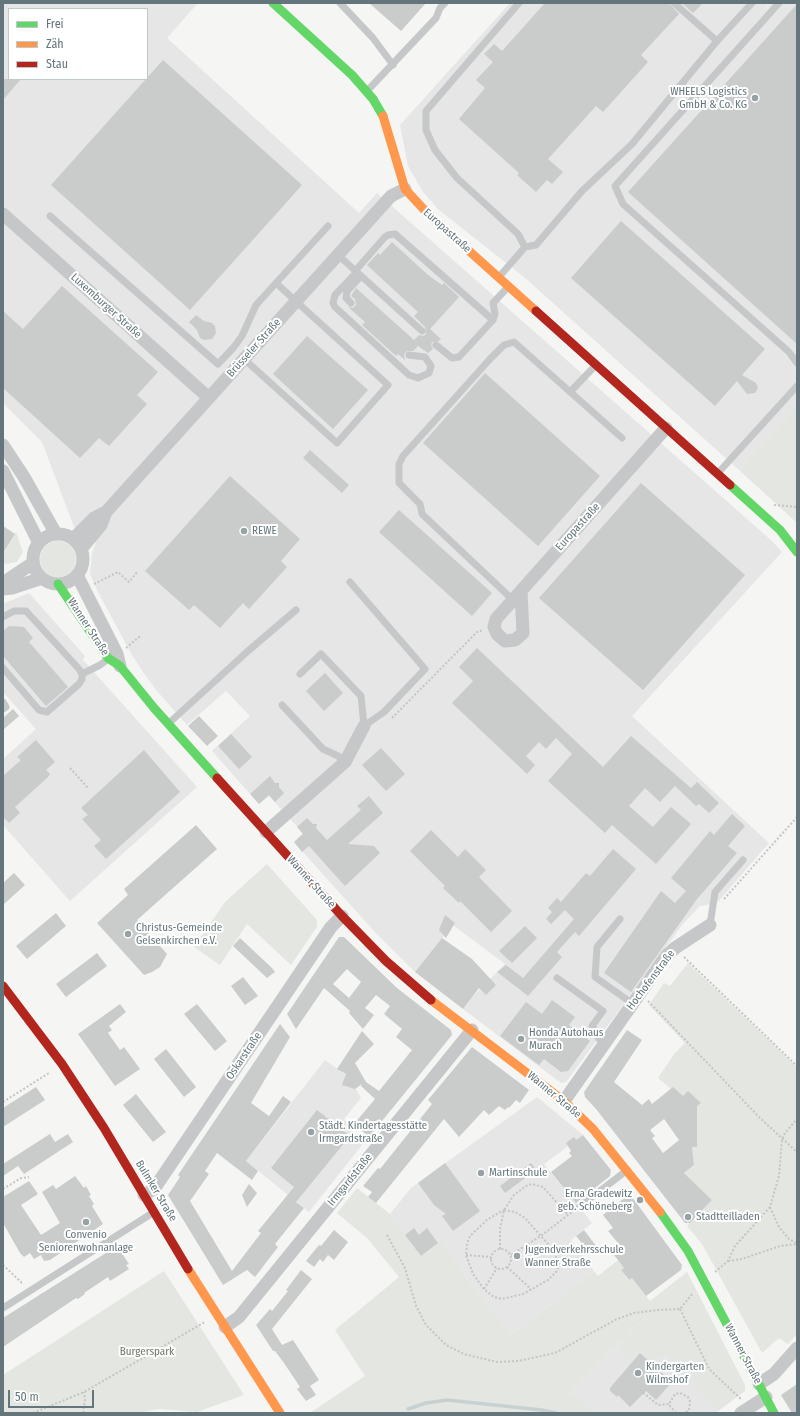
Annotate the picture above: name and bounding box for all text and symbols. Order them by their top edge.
legend [8,8,148,80]
text: Frei [46,17,64,31]
text: Zäh [46,37,64,51]
text: Stau [46,57,68,71]
place label: WHEELS Logistics GmbH & Co. KG [670,85,747,111]
marker: WHEELS Logistics GmbH & Co. KG [750,93,760,103]
street label: Europastraße [420,206,474,256]
street label: Luxemburger Straße [68,271,144,341]
street label: Brüsseler Straße [224,316,284,380]
street label: Europastraße [553,500,603,554]
place label: REWE [252,524,277,538]
marker: REWE [239,526,249,536]
street label: Wanner Straße [64,596,112,658]
street label: Wanner Straße [284,853,338,911]
place label: Christus-Gemeinde Gelsenkirchen e.V. [136,921,222,947]
marker: Christus-Gemeinde Gelsenkirchen e.V. [123,929,133,939]
street label: Hochofenstraße [624,947,678,1013]
place label: Honda Autohaus Murach [529,1026,604,1052]
street label: Oskarstraße [223,1030,265,1082]
marker: Honda Autohaus Murach [516,1034,526,1044]
street label: Wanner Straße [524,1069,584,1121]
place label: Städt. Kindertagesstätte Irmgardstraße [319,1119,427,1145]
marker: Städt. Kindertagesstätte Irmgardstraße [306,1127,316,1137]
street label: Irmgardstraße [325,1151,375,1209]
street label: Bulmker Straße [133,1158,179,1224]
place label: Martinschule [489,1166,547,1180]
marker: Martinschule [476,1168,486,1178]
place label: Erna Gradewitz geb. Schöneberg [558,1187,632,1213]
marker: Erna Gradewitz geb. Schöneberg [635,1195,645,1205]
place label: Stadtteilladen [696,1210,760,1224]
marker: Stadtteilladen [683,1212,693,1222]
marker: Convenio Seniorenwohnanlage [81,1217,91,1227]
place label: Convenio Seniorenwohnanlage [39,1228,133,1254]
place label: Jugendverkehrsschule Wanner Straße [525,1243,624,1269]
marker: Jugendverkehrsschule Wanner Straße [512,1251,522,1261]
street label: Wanner Straße [722,1322,764,1386]
park label: Burgerspark [120,1345,174,1359]
place label: Kindergarten Wilmshof [646,1360,704,1386]
marker: Kindergarten Wilmshof [633,1368,643,1378]
scale bar [10,1382,96,1408]
text: 50 m [15,1390,39,1404]

